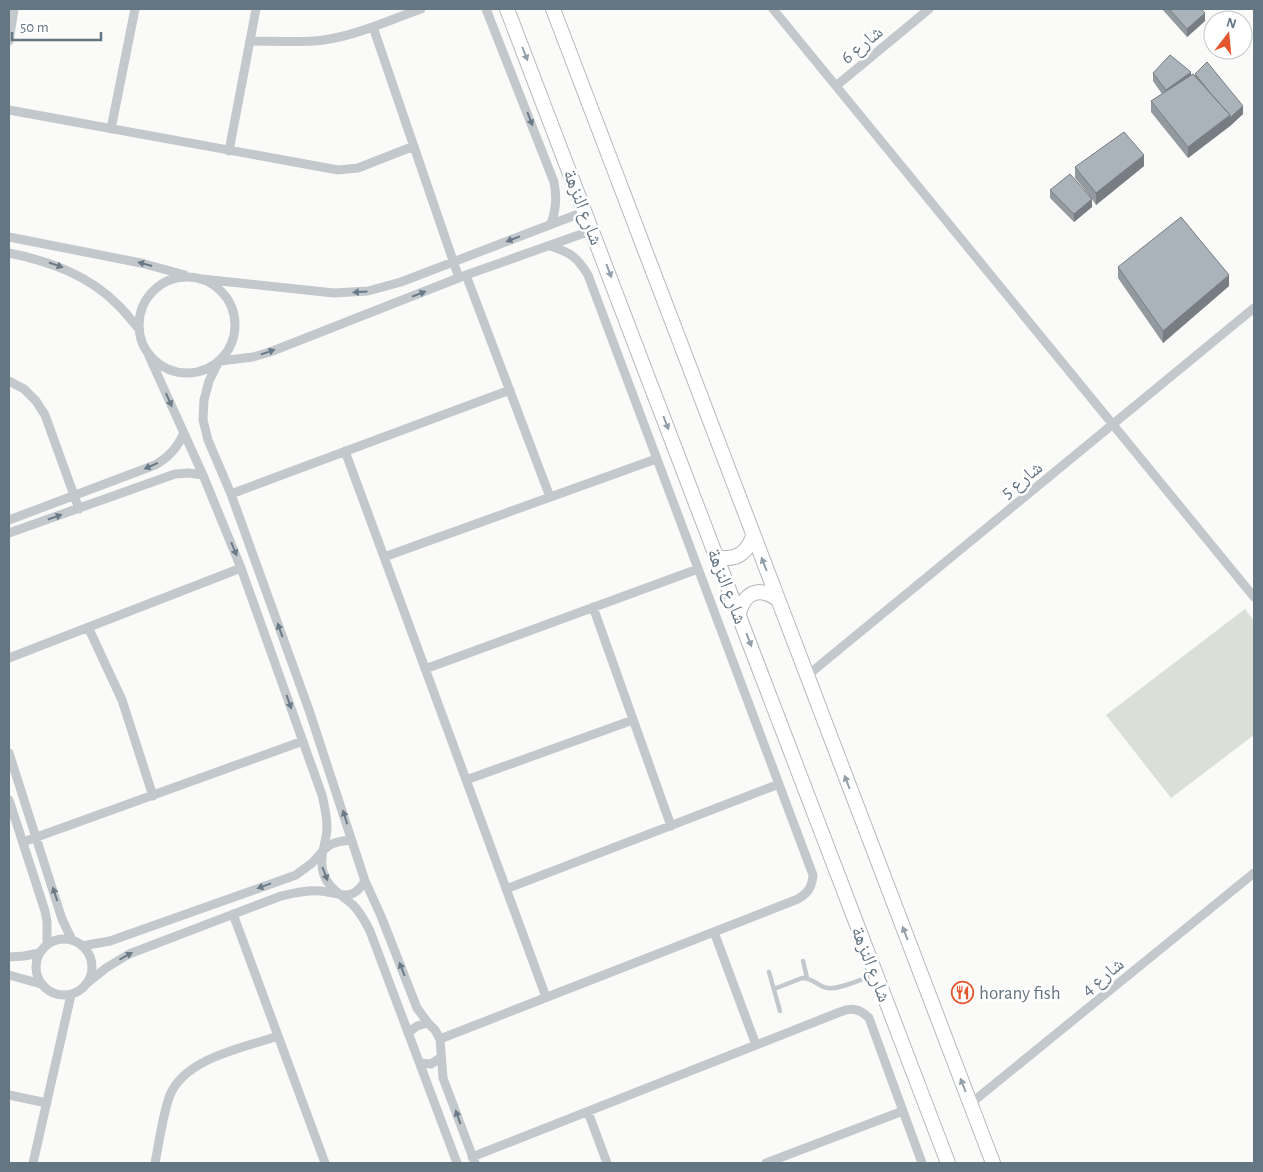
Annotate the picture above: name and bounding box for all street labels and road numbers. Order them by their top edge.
street label: شارع 6 [837,22,887,69]
street label: شارع النزهة [559,167,606,248]
street label: شارع 5 [998,458,1047,503]
street label: شارع النزهة [703,546,750,627]
street label: شارع النزهة [847,924,894,1005]
street label: شارع 4 [1078,955,1128,1001]

